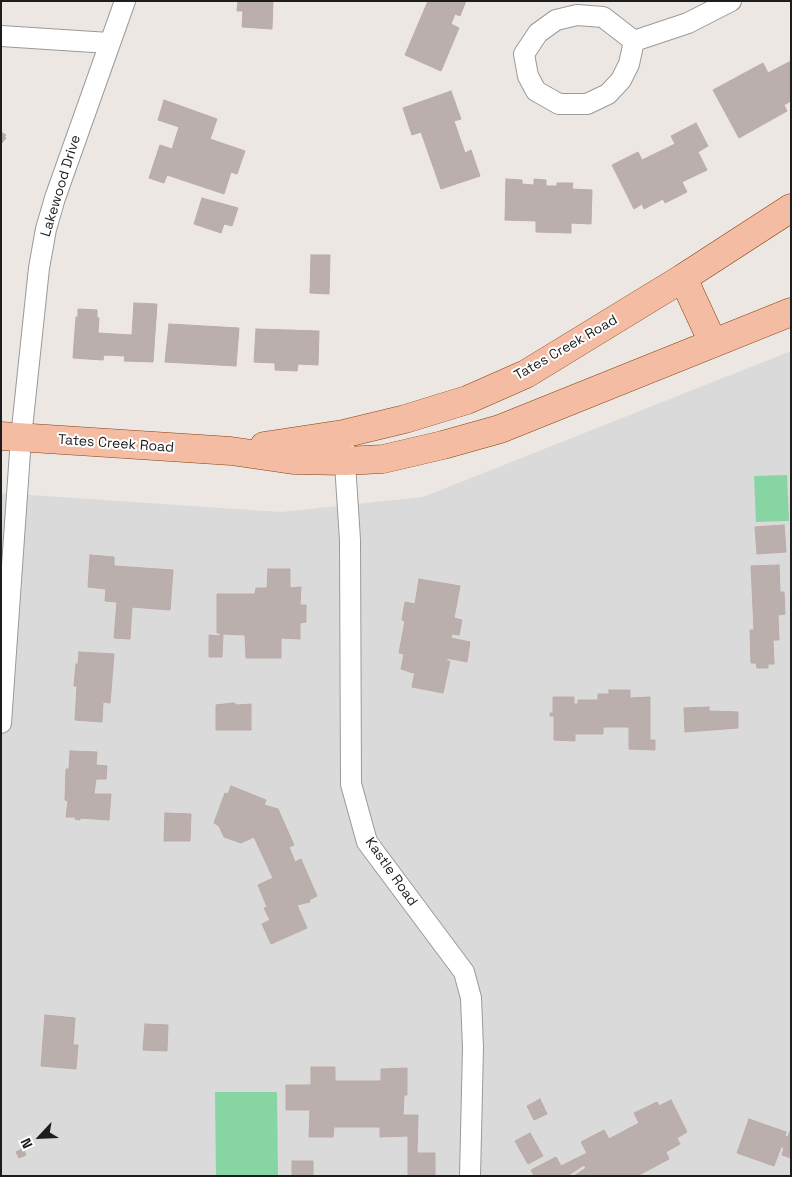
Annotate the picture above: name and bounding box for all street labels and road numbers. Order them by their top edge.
street label: Lakewood Drive [38,133,84,239]
street label: Tates Creek Road [512,312,620,384]
street label: Tates Creek Road [57,432,175,456]
street label: Kastle Road [361,834,421,910]

